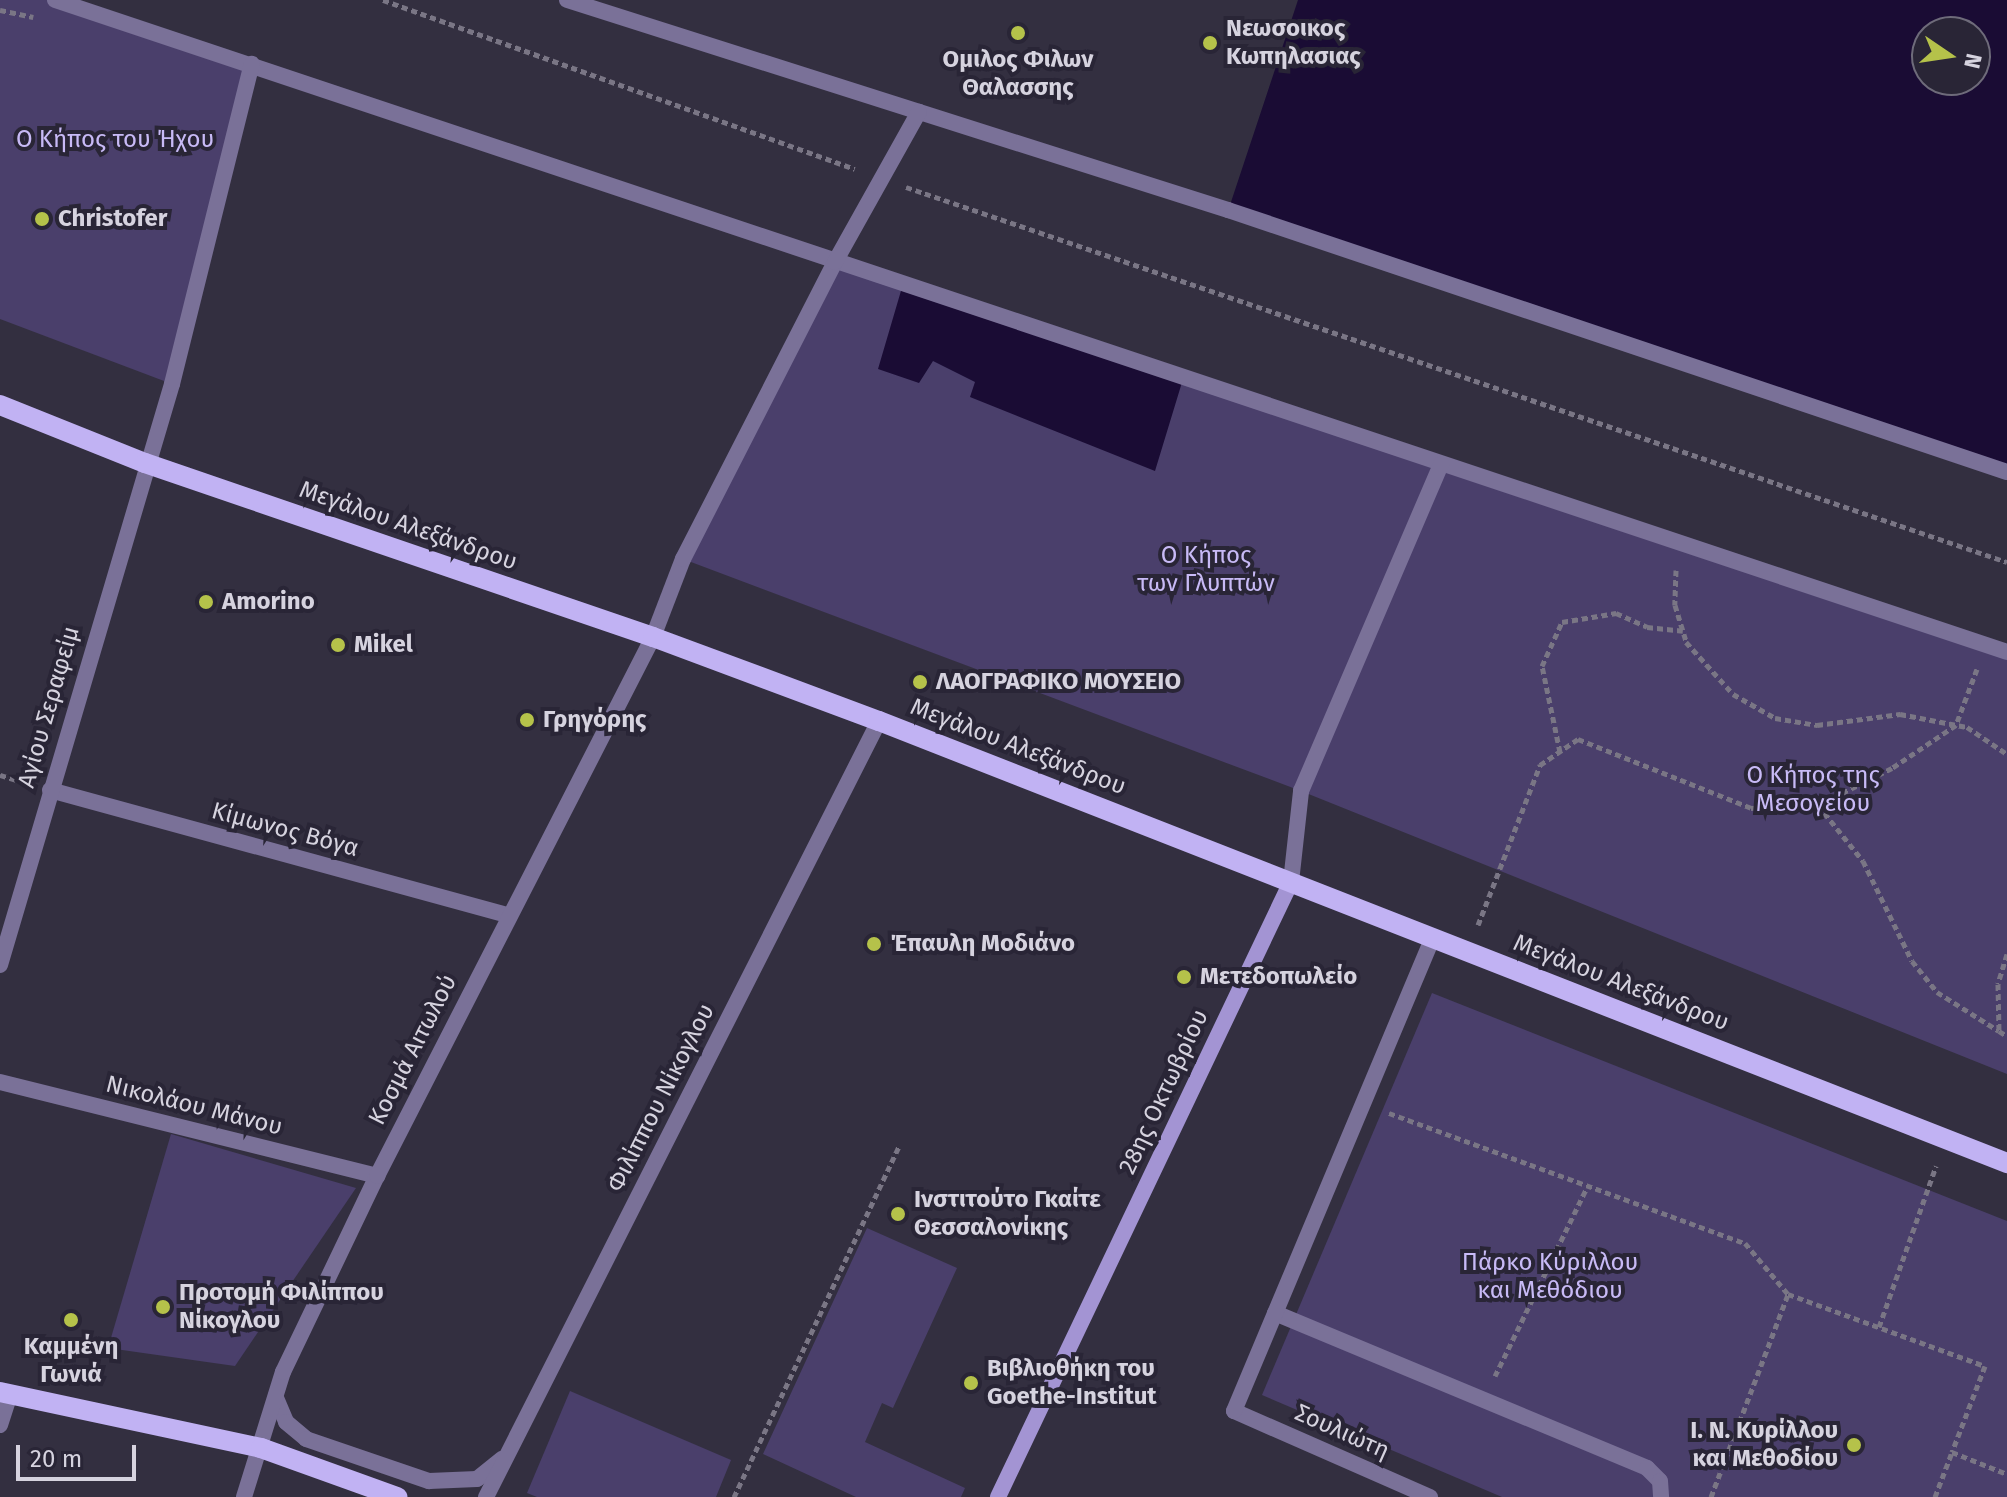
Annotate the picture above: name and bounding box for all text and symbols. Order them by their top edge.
place label: Νεωσοικος Κωπηλασιας [1226,15,1361,71]
north arrow [1911,16,1991,96]
marker: Ομιλος Φιλων Θαλασσης [1009,24,1027,42]
marker: Νεωσοικος Κωπηλασιας [1201,34,1219,52]
place label: Ομιλος Φιλων Θαλασσης [943,46,1093,102]
text: N [1958,51,1988,71]
park label: Ο Κήπος του Ήχου [16,126,214,154]
place label: Christofer [58,205,167,233]
marker: Christofer [33,210,51,228]
street label: Μεγάλου Αλεξάνδρου [295,475,521,577]
park label: Ο Κήπος των Γλυπτών [1137,542,1275,598]
place label: Amorino [222,588,315,616]
marker: Amorino [197,593,215,611]
street label: Αγίου Σεραφείμ [12,623,86,791]
place label: Mikel [354,631,413,659]
marker: Mikel [329,636,347,654]
place label: ΛΑΟΓΡΑΦΙΚΟ ΜΟΥΣΕΙΟ [936,668,1181,696]
marker: ΛΑΟΓΡΑΦΙΚΟ ΜΟΥΣΕΙΟ [911,673,929,691]
street label: Μεγάλου Αλεξάνδρου [906,693,1130,801]
place label: Γρηγόρης [543,706,647,734]
marker: Γρηγόρης [518,711,536,729]
park label: Ο Κήπος της Μεσογείου [1746,762,1880,818]
street label: Κίμωνος Βόγα [208,797,362,863]
street label: Μεγάλου Αλεξάνδρου [1509,929,1733,1037]
place label: Έπαυλη Μοδιάνο [890,930,1075,958]
marker: Έπαυλη Μοδιάνο [865,935,883,953]
place label: Μετεδοπωλείο [1200,963,1357,991]
marker: Μετεδοπωλείο [1175,968,1193,986]
street label: Κοσμά Αιτωλού [363,970,463,1130]
street label: Φιλίππου Νίκογλου [601,999,721,1197]
street label: 28ης Οκτωβρίου [1113,1005,1215,1179]
street label: Νικολάου Μάνου [103,1070,285,1142]
place label: Ινστιτούτο Γκαίτε Θεσσαλονίκης [914,1186,1101,1242]
marker: Ινστιτούτο Γκαίτε Θεσσαλονίκης [889,1205,907,1223]
park label: Πάρκο Κύριλλου και Μεθόδιου [1462,1249,1638,1305]
place label: Προτομή Φιλίππου Νίκογλου [179,1279,384,1335]
marker: Προτομή Φιλίππου Νίκογλου [154,1298,172,1316]
marker: Καμμένη Γωνιά [62,1311,80,1329]
place label: Καμμένη Γωνιά [24,1333,118,1389]
place label: Βιβλιοθήκη του Goethe-Institut [987,1355,1157,1411]
marker: Βιβλιοθήκη του Goethe-Institut [962,1374,980,1392]
street label: Σουλιώτη [1290,1398,1394,1466]
place label: Ι. Ν. Κυρίλλου και Μεθοδίου [1690,1417,1838,1473]
scale bar [20,1429,140,1479]
marker: Ι. Ν. Κυρίλλου και Μεθοδίου [1845,1436,1863,1454]
text: 20 m [30,1445,82,1473]

